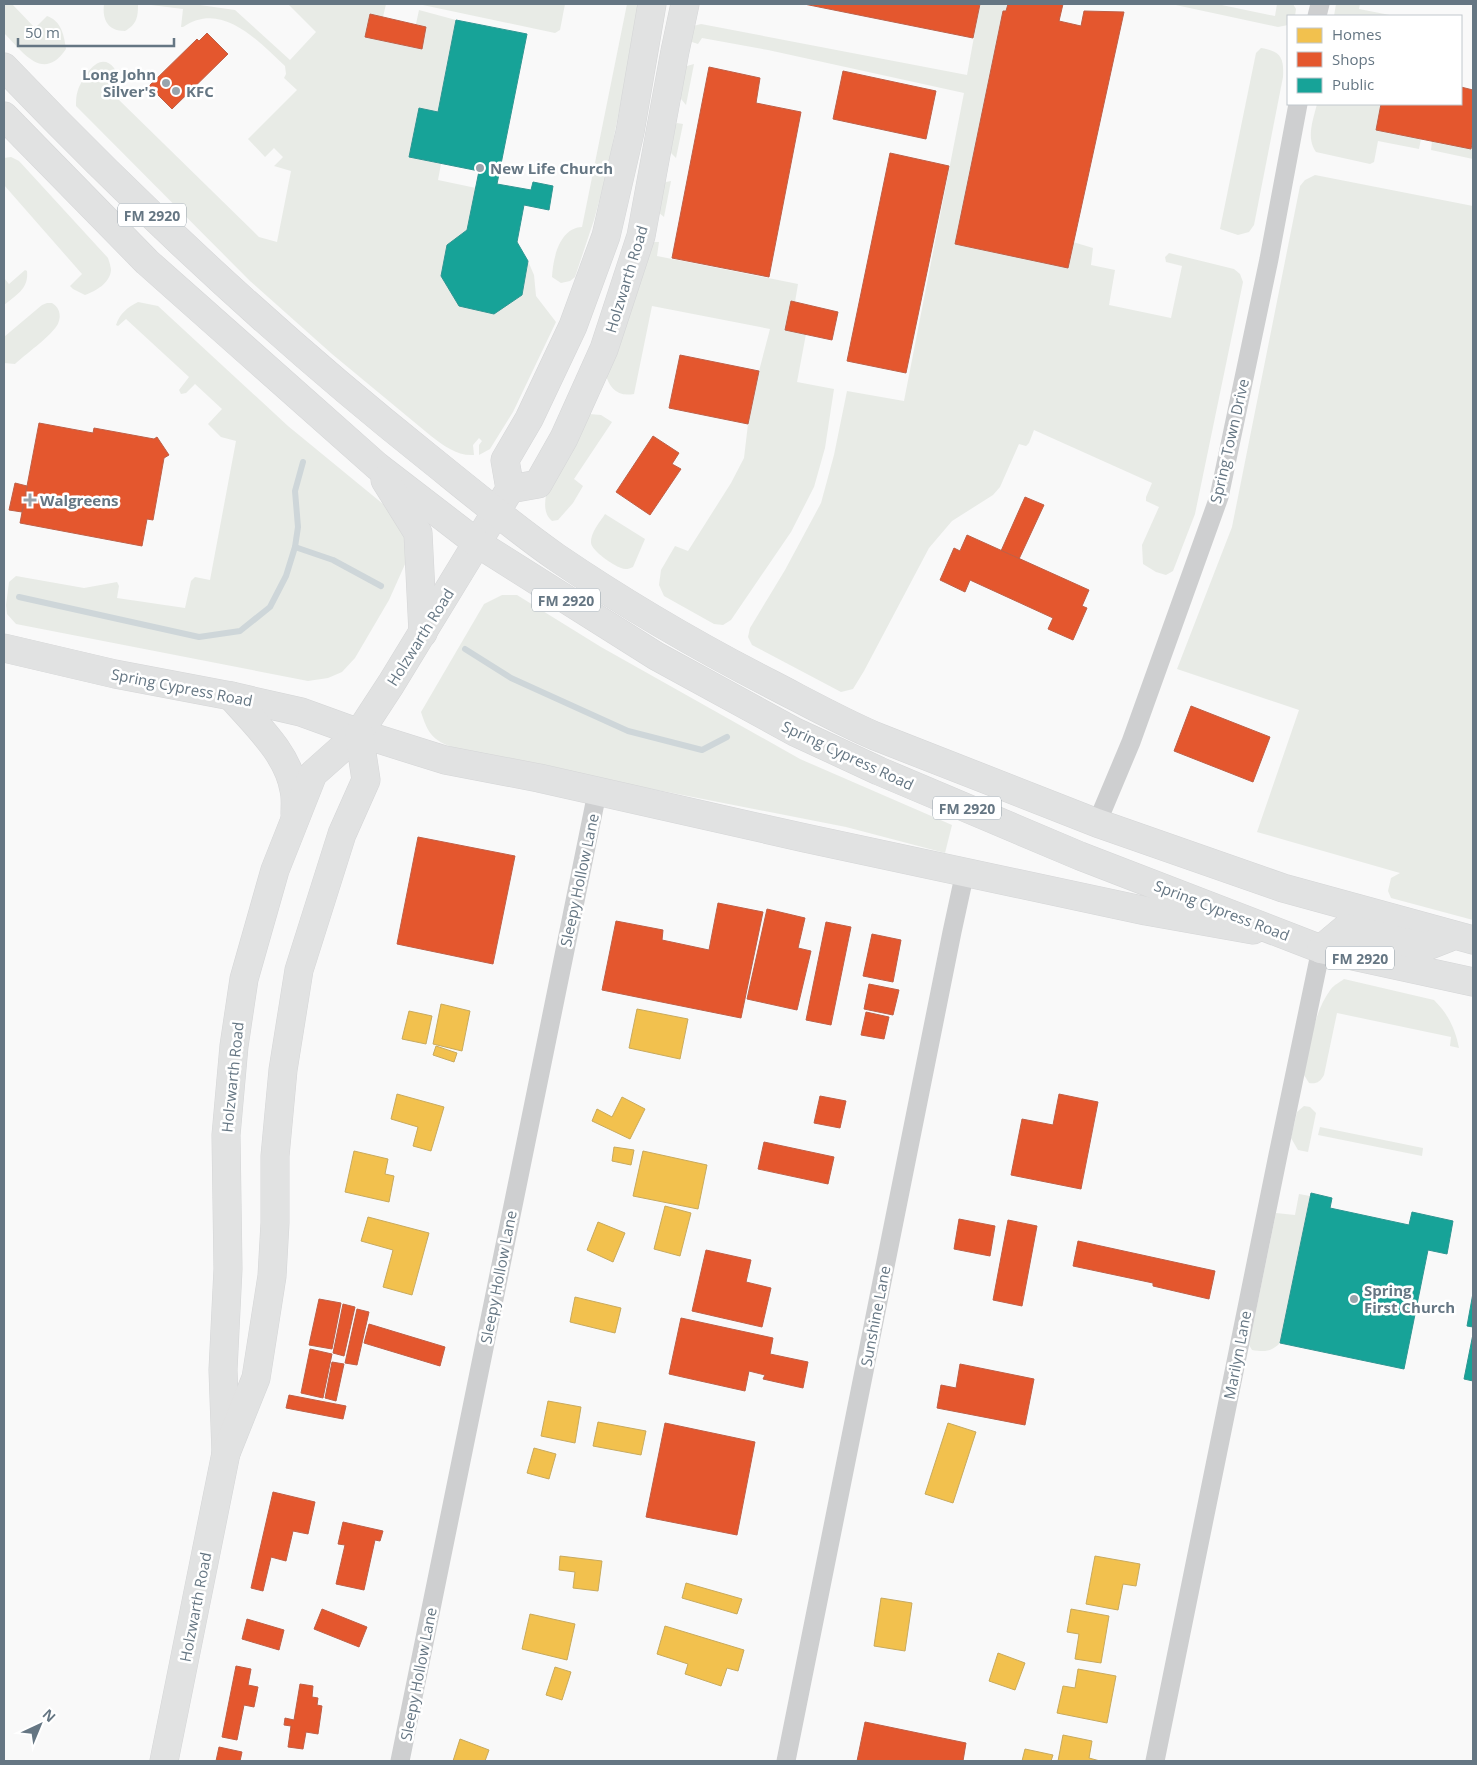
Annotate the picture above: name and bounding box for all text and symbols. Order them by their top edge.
scale bar [18,15,174,47]
legend [1287,15,1462,105]
text: 50 m [25,22,60,42]
text: Homes [1332,24,1382,44]
text: Shops [1332,49,1375,69]
place label: Long John Silver's [82,64,156,101]
text: Public [1332,74,1374,94]
marker: Long John Silver's [160,77,172,89]
place label: KFC [186,81,214,101]
marker: KFC [170,85,182,97]
place label: New Life Church [490,158,613,178]
marker: New Life Church [474,162,486,174]
road number: FM 2920 [118,204,186,226]
street label: Holzwarth Road [600,223,652,335]
street label: Spring Town Drive [1205,377,1253,505]
place label: Walgreens [40,490,118,510]
marker: Walgreens [24,494,36,506]
street label: Holzwarth Road [382,585,458,689]
road number: FM 2920 [532,588,600,612]
street label: Spring Cypress Road [110,664,254,710]
street label: Spring Cypress Road [779,716,917,794]
road number: FM 2920 [933,796,1001,820]
street label: Sleepy Hollow Lane [555,812,603,948]
street label: Spring Cypress Road [1152,875,1292,945]
road number: FM 2920 [1326,946,1394,970]
street label: Holzwarth Road [216,1021,248,1133]
street label: Sleepy Hollow Lane [475,1209,521,1345]
street label: Sunshine Lane [855,1264,895,1368]
place label: Spring First Church [1364,1280,1455,1317]
marker: Spring First Church [1348,1293,1360,1305]
street label: Marilyn Lane [1219,1309,1255,1401]
street label: Holzwarth Road [175,1550,215,1664]
street label: Sleepy Hollow Lane [395,1606,441,1742]
north arrow [15,1700,65,1750]
text: N [39,1704,60,1726]

